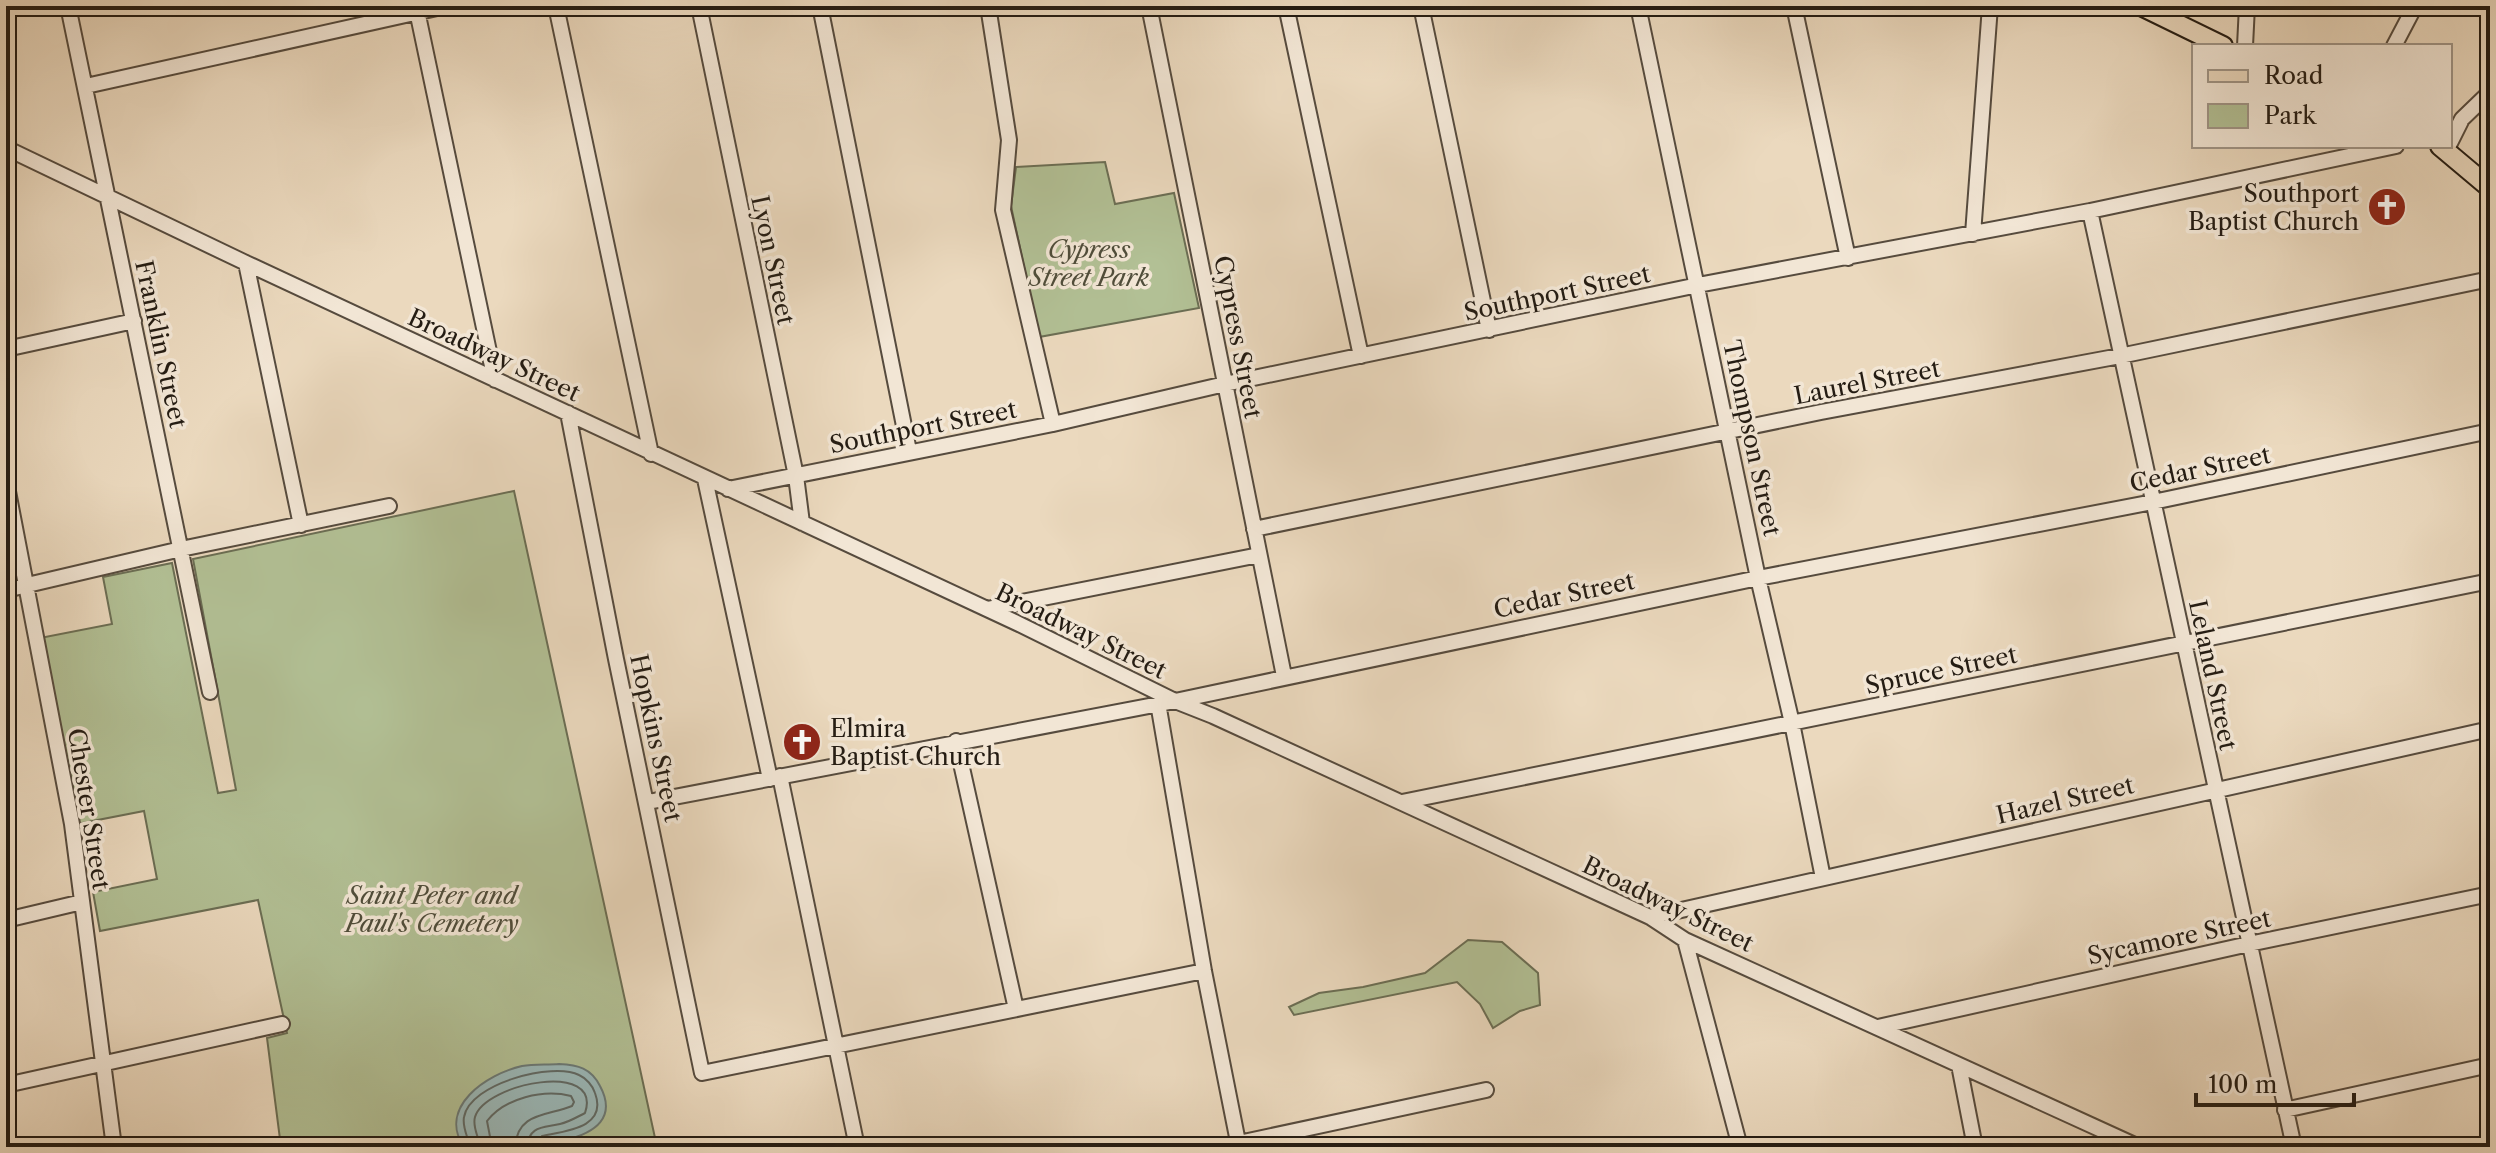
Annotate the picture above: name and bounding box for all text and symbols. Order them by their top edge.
legend [2192,44,2452,148]
text: Road [2264,61,2324,90]
text: Park [2264,101,2317,130]
place label: Southport Baptist Church [2188,179,2360,236]
church icon: Southport Baptist Church [2366,186,2408,228]
street label: Lyon Street [745,193,801,328]
park label: Cypress Street Park [1027,235,1150,292]
street label: Cypress Street [1208,253,1268,421]
street label: Franklin Street [129,257,193,431]
street label: Southport Street [1461,259,1653,327]
street label: Broadway Street [403,302,585,408]
street label: Thompson Street [1717,337,1787,539]
street label: Laurel Street [1792,354,1943,410]
street label: Southport Street [827,395,1019,459]
street label: Cedar Street [2127,440,2274,498]
street label: Cedar Street [1491,566,1638,624]
street label: Broadway Street [991,577,1172,685]
street label: Leland Street [2183,597,2243,753]
street label: Spruce Street [1862,640,2020,700]
street label: Hopkins Street [624,652,688,825]
place label: Elmira Baptist Church [830,714,1001,771]
church icon: Elmira Baptist Church [781,721,823,763]
street label: Chester Street [62,726,116,892]
street label: Hazel Street [1993,770,2137,830]
street label: Broadway Street [1578,850,1759,958]
park label: Saint Peter and Paul's Cemetery [343,881,520,938]
street label: Sycamore Street [2085,903,2274,971]
scale bar [2196,1057,2354,1107]
text: 100 m [2208,1070,2277,1099]

